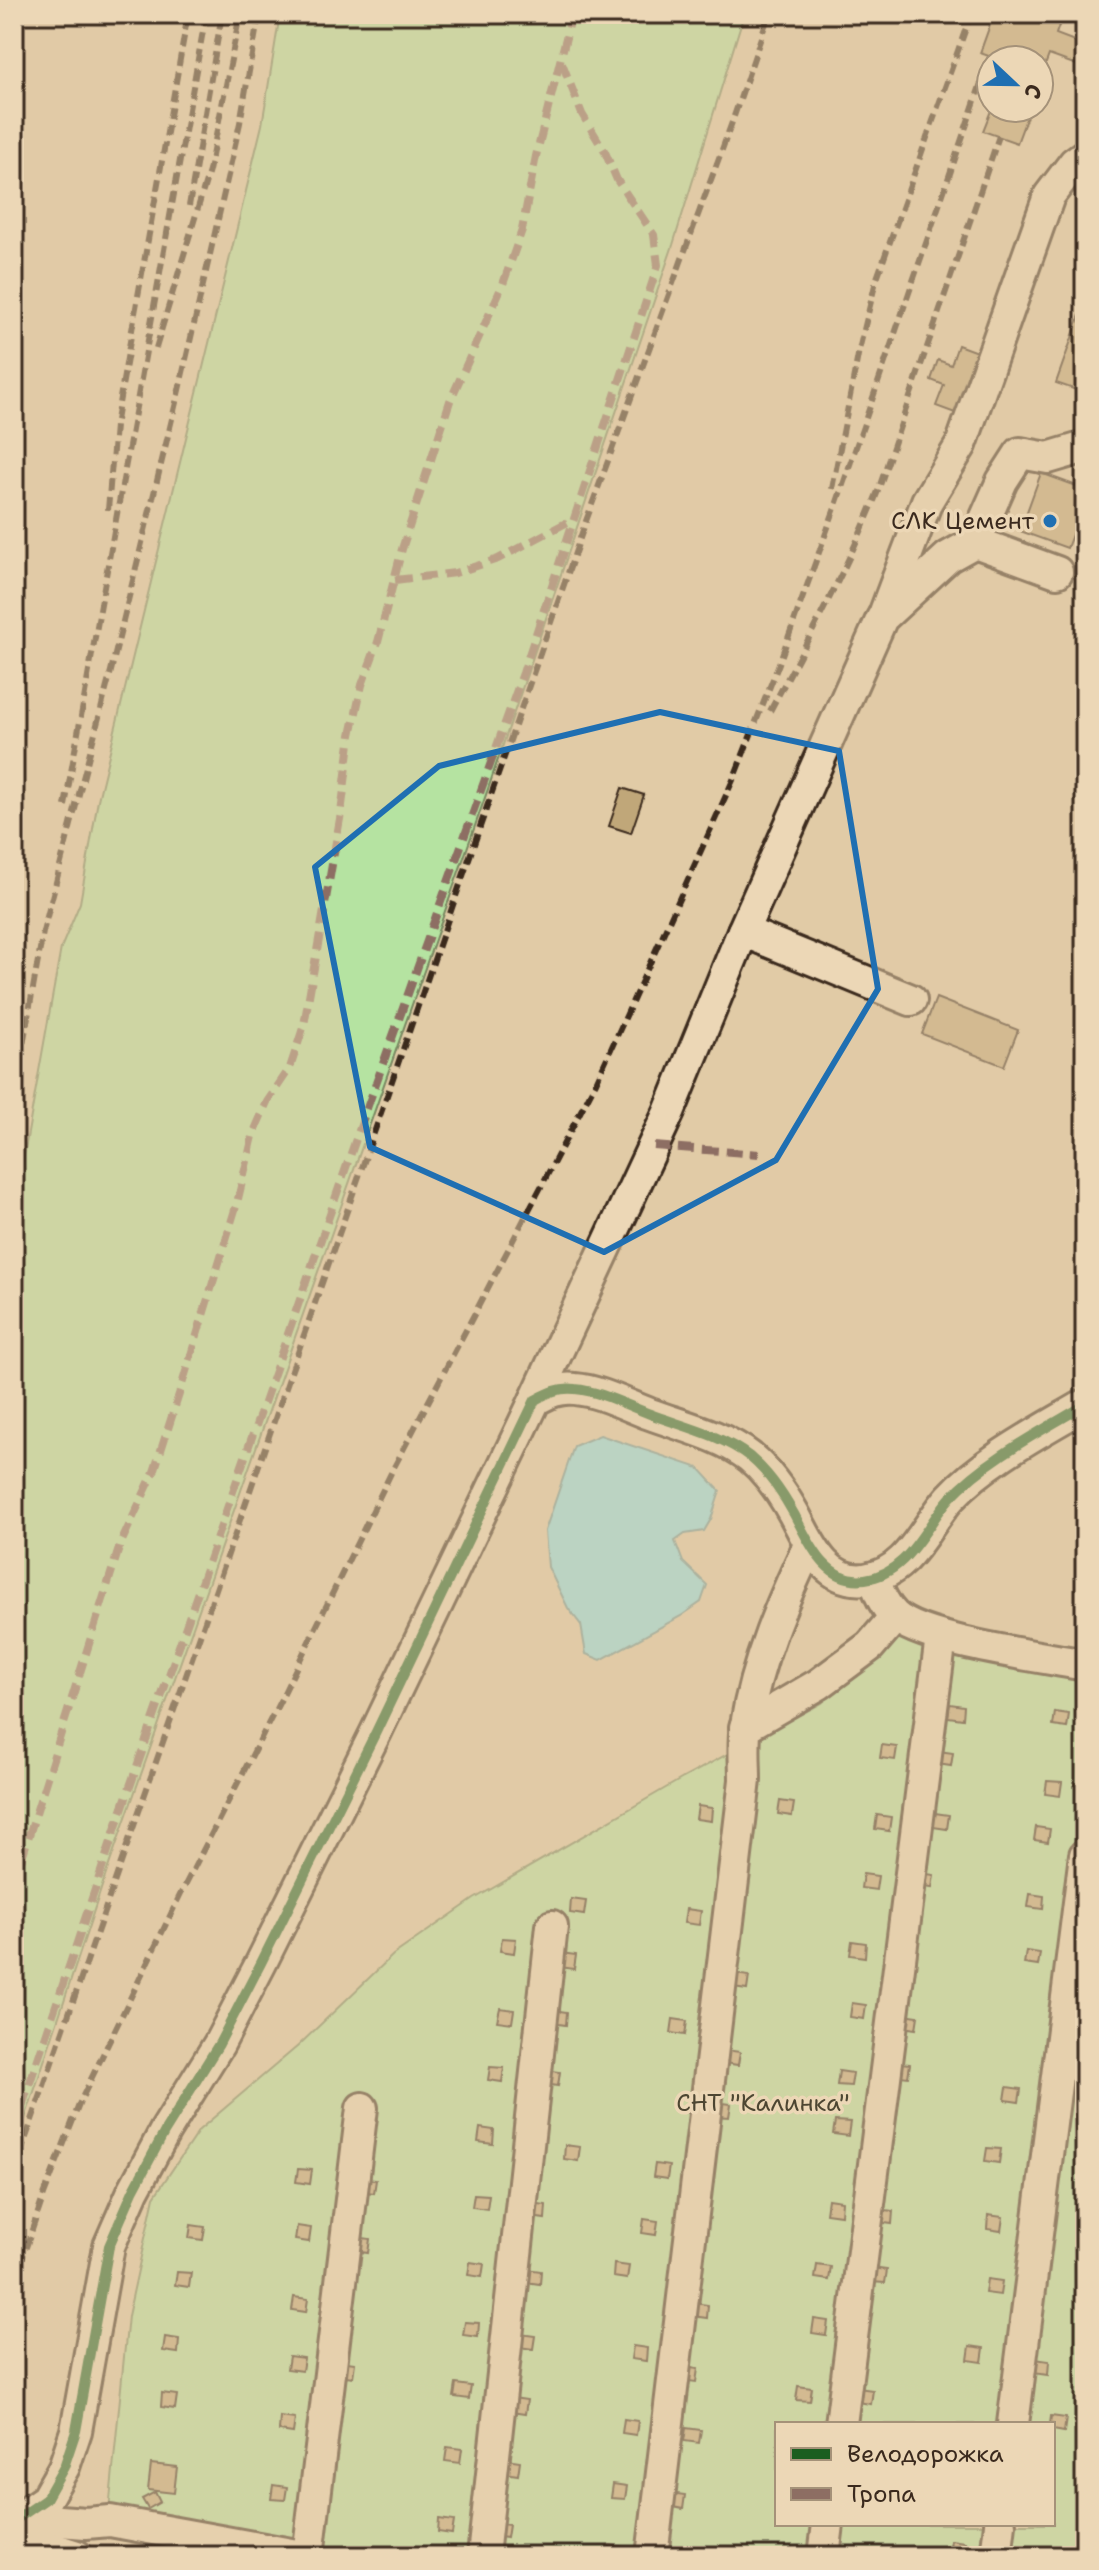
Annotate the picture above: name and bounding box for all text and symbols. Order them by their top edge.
north arrow [975,44,1055,124]
text: С [1017,80,1049,103]
place label: СЛК Цемент [891,505,1035,537]
marker: СЛК Цемент [1041,512,1059,530]
park label: СНТ "Калинка" [676,2087,850,2119]
legend [775,2422,1055,2526]
text: Велодорожка [847,2438,1004,2470]
text: Тропа [847,2478,916,2510]

